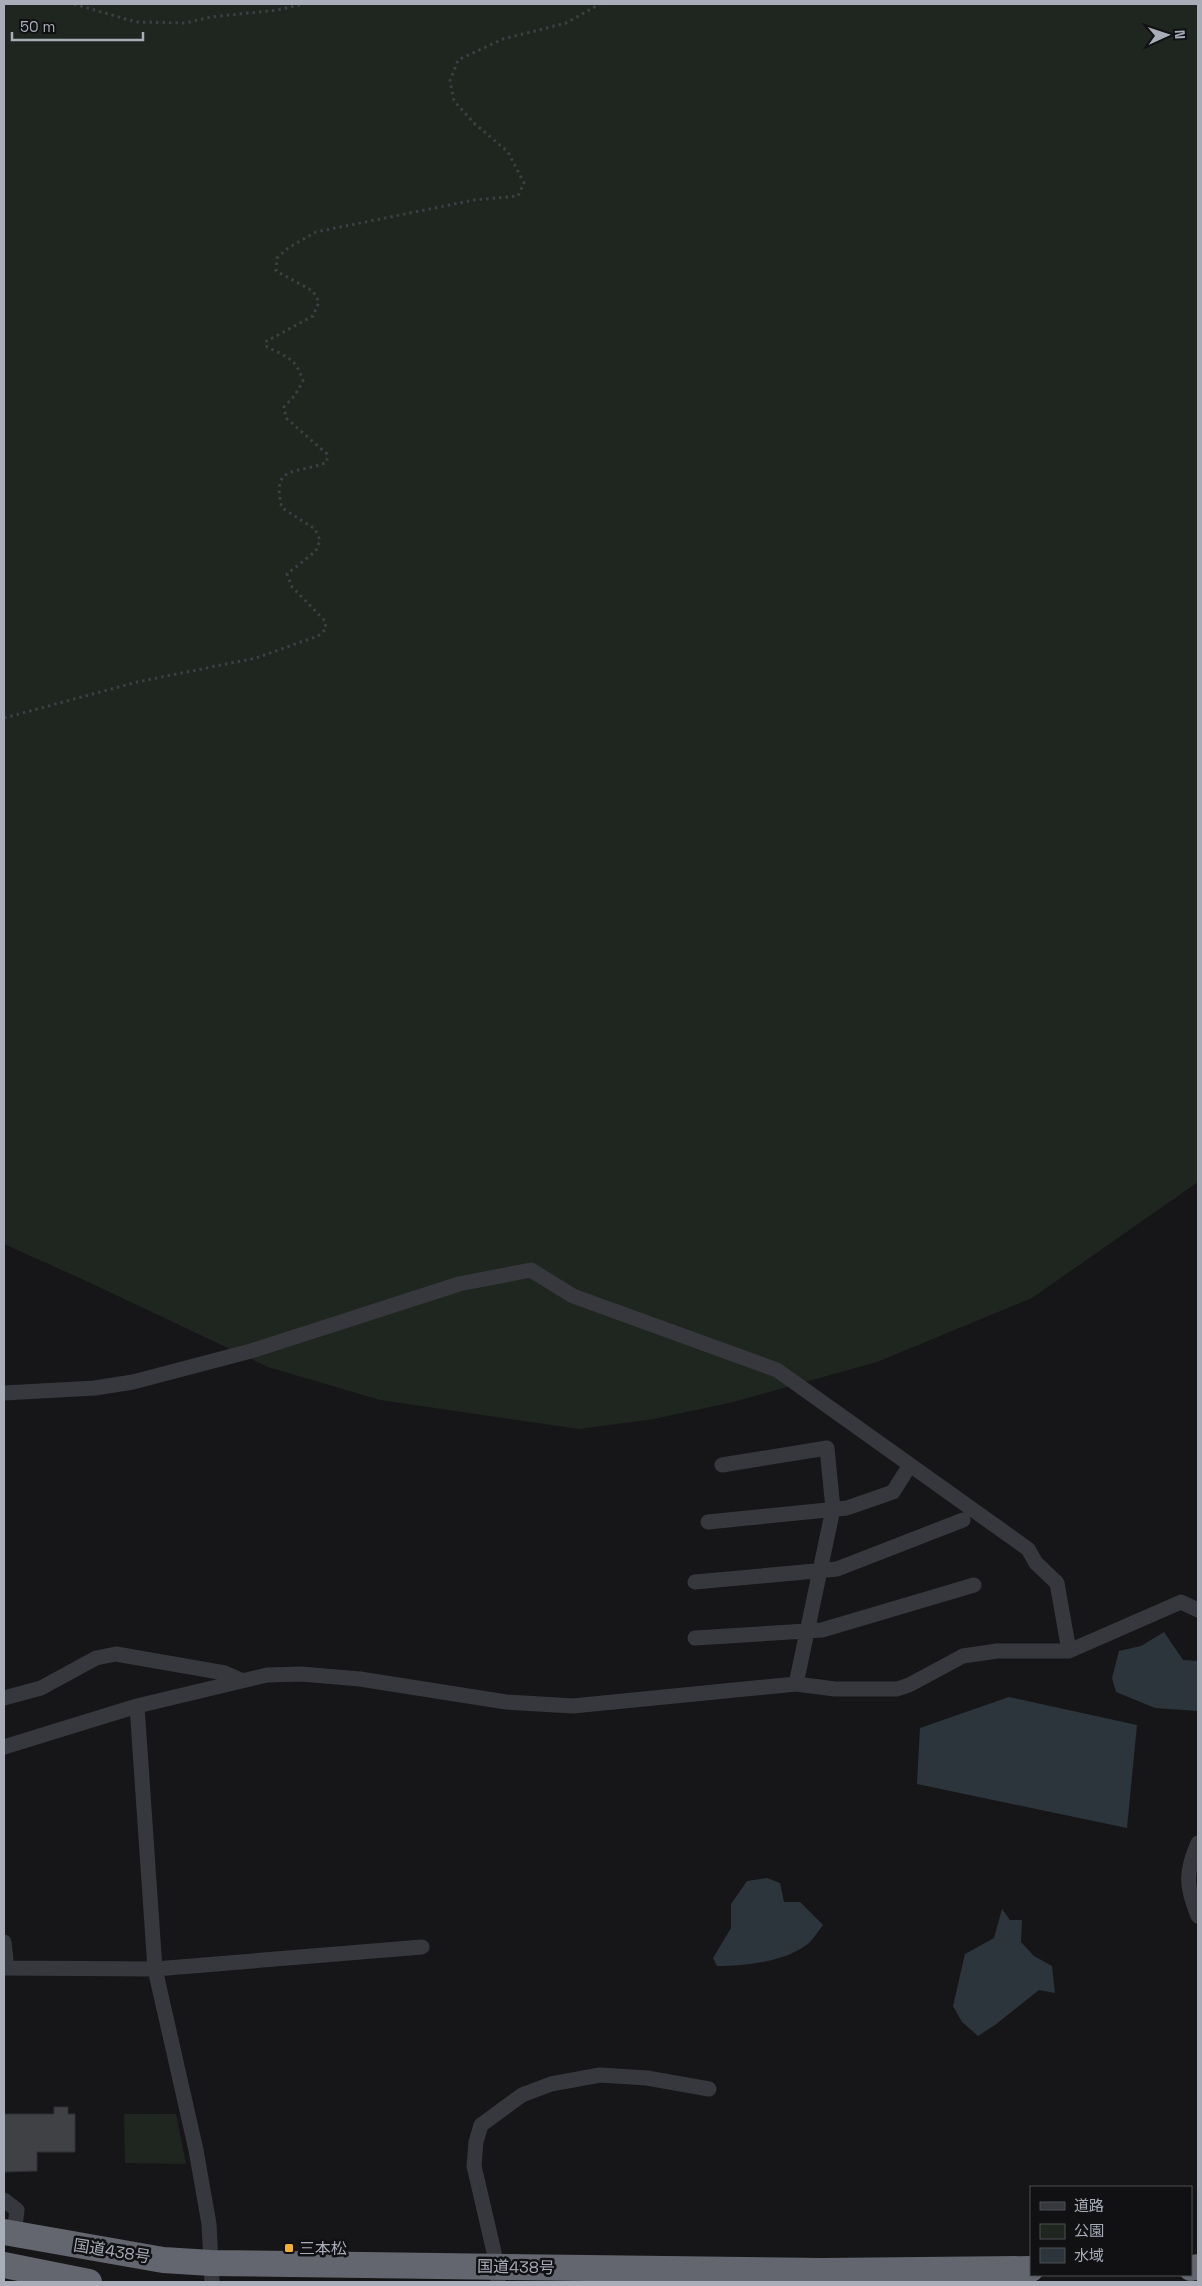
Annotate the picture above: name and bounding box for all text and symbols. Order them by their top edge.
scale bar [12,10,144,42]
north arrow [1142,10,1192,60]
text: 50 m [20,17,55,36]
text: N [1171,29,1189,39]
legend [1030,2186,1192,2276]
text: 道路 [1074,2196,1104,2215]
text: 公園 [1074,2221,1104,2240]
street label: 国道438号 [72,2235,152,2267]
place label: 三本松 [299,2238,347,2259]
marker: 三本松 [283,2242,295,2254]
text: 水域 [1074,2246,1104,2265]
street label: 国道438号 [477,2256,555,2278]

